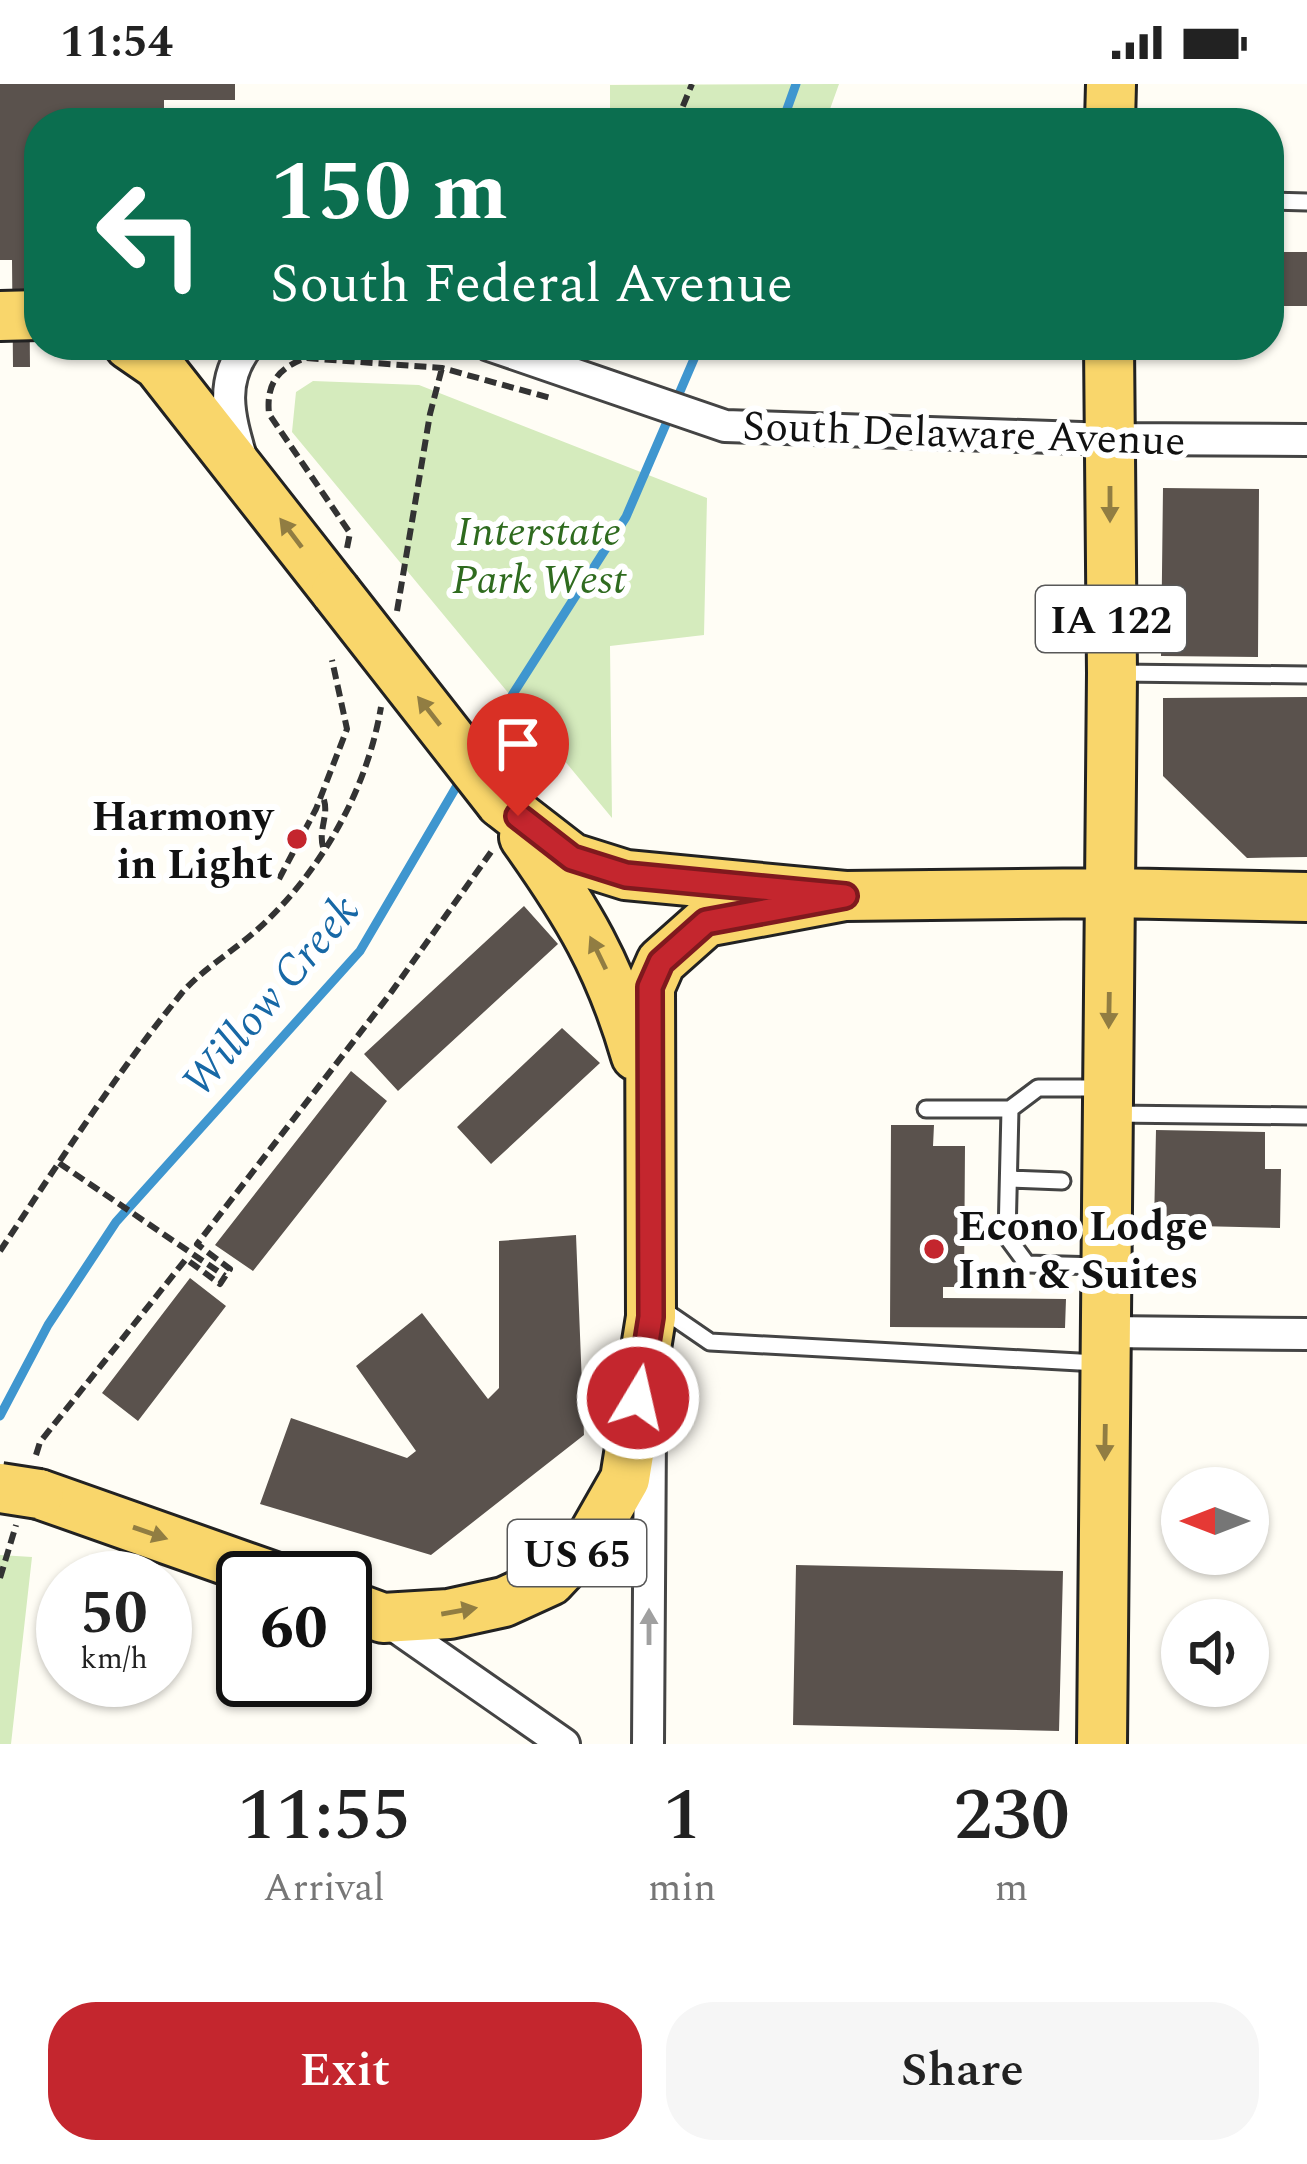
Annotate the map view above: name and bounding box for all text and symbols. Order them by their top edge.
text: 11:54 [60,8,173,77]
text: 150 m [270,129,508,257]
icon: left [72,156,228,312]
text: South Federal Avenue [270,244,793,326]
street label: South Delaware Avenue [741,395,1187,474]
one-way arrow [1100,486,1120,524]
park label: Interstate Park West [452,501,627,612]
one-way arrow [280,517,304,549]
road number: IA 122 [1036,586,1186,652]
pin [467,693,569,816]
one-way arrow [417,695,442,726]
icon: arrive [485,711,551,777]
place label: Harmony in Light [92,786,275,897]
marker: Harmony in Light [284,826,310,852]
water label: Willow Creek [165,880,377,1113]
one-way arrow [588,936,608,971]
one-way arrow [1099,992,1119,1030]
place label: Econo Lodge Inn & Suites [958,1196,1208,1307]
marker: Econo Lodge Inn & Suites [921,1236,947,1262]
position arrow [575,1335,701,1461]
one-way arrow [1095,1424,1115,1462]
north arrow [1161,1467,1269,1575]
map controls [1161,1467,1269,1707]
road number: US 65 [508,1520,646,1586]
one-way arrow [132,1524,169,1543]
speed limit sign: 60 [216,1551,372,1707]
text: 50 [80,1568,148,1660]
button: sound [1161,1599,1269,1707]
one-way arrow [440,1601,478,1620]
one-way arrow [639,1607,659,1645]
text: km/h [80,1636,148,1682]
text: 11:55 [237,1762,411,1871]
text: 1 [663,1762,701,1871]
text: 230 [954,1762,1070,1871]
text: Arrival [263,1859,385,1918]
text: min [648,1859,716,1918]
text: m [995,1859,1028,1918]
button: Exit [48,2002,642,2140]
button: Share [666,2002,1259,2140]

